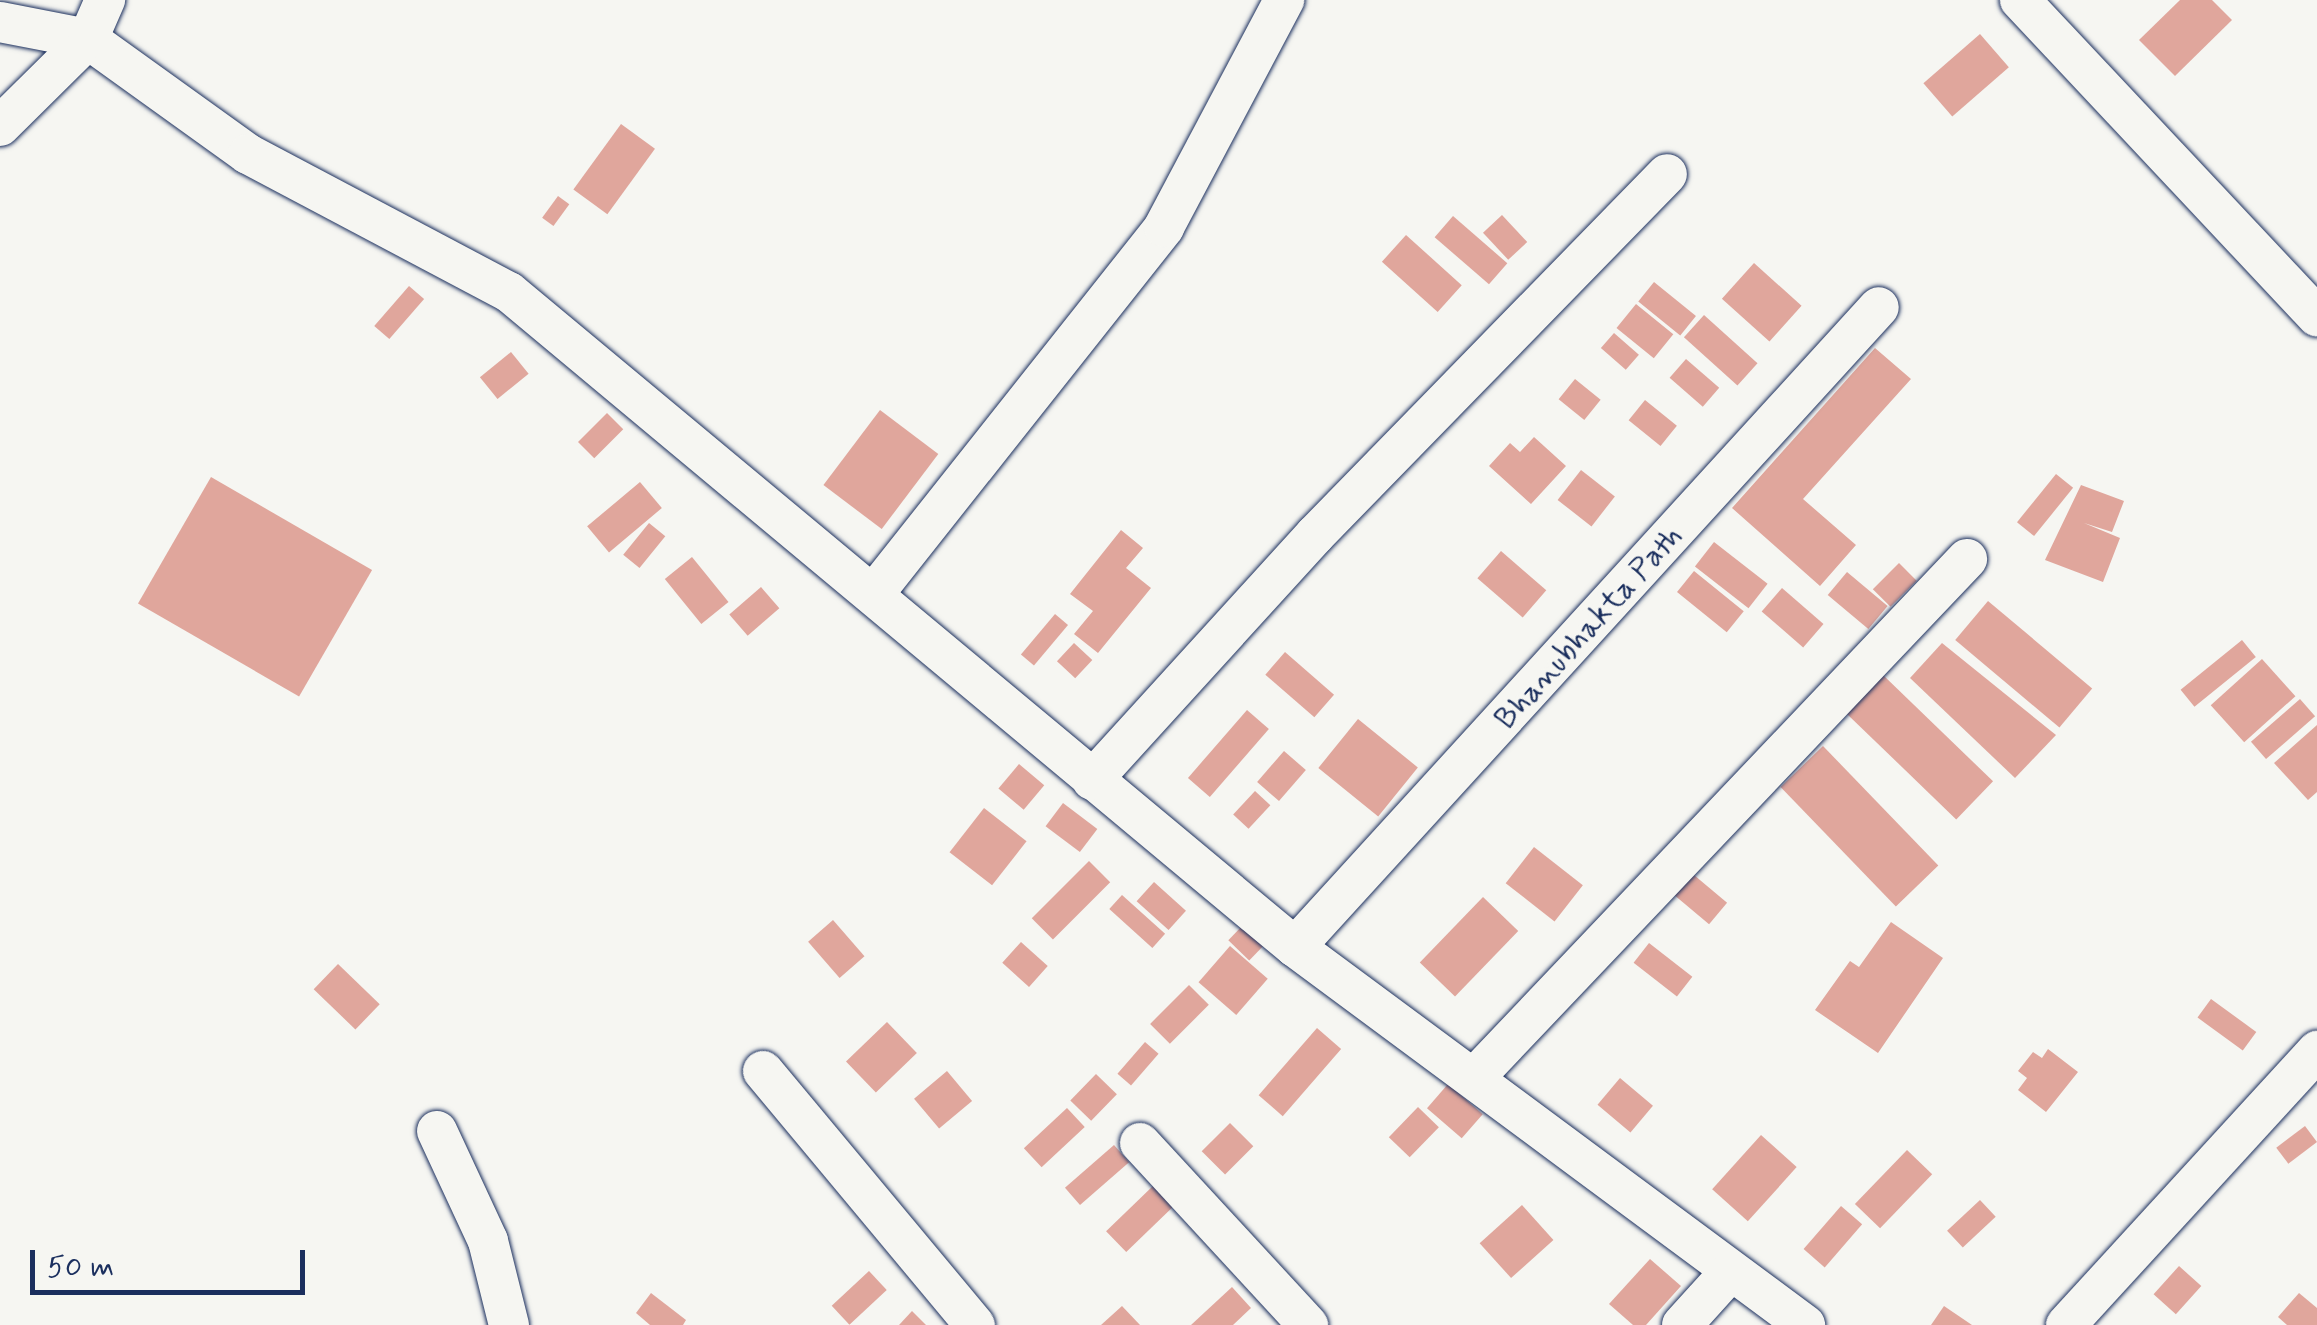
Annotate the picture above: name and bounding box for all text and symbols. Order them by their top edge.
street label: Bhanubhakta Path [1487,518,1691,738]
scale bar [35,1230,310,1292]
text: 50 m [47,1248,114,1287]

